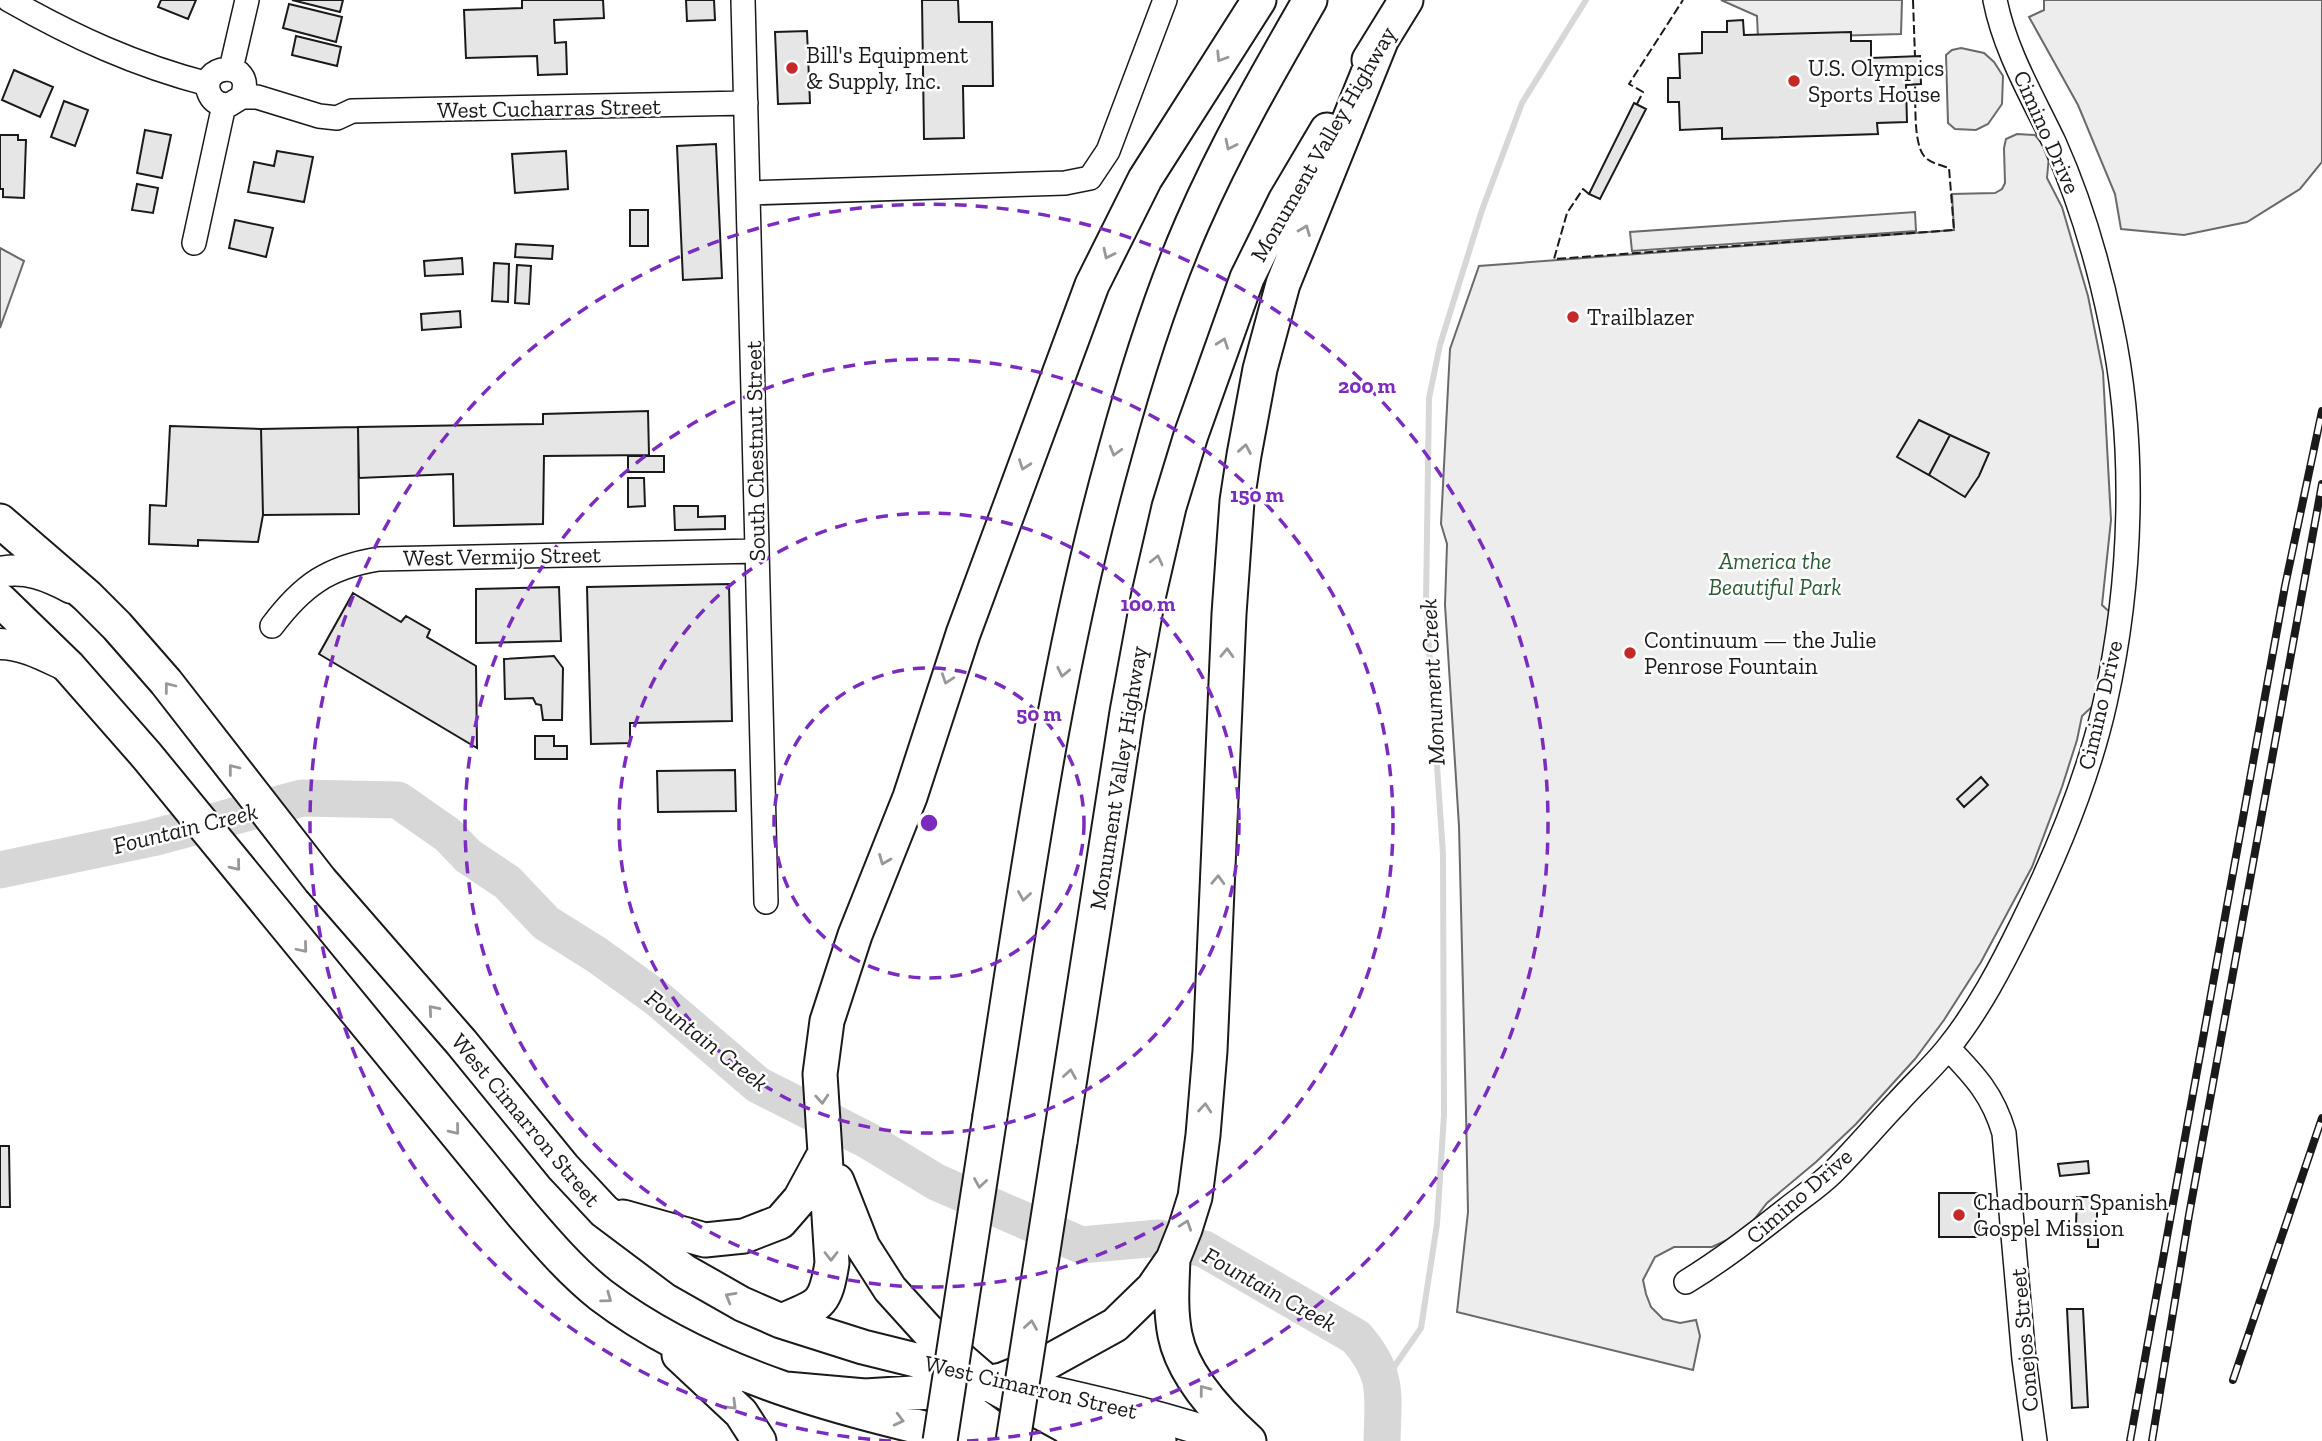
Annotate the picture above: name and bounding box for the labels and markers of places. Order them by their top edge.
place label: Bill's Equipment & Supply, Inc. [806,41,969,95]
place label: U.S. Olympics Sports House [1808,54,1944,108]
marker: Bill's Equipment & Supply, Inc. [784,60,800,76]
marker: U.S. Olympics Sports House [1786,73,1802,89]
place label: Trailblazer [1587,303,1695,331]
marker: Trailblazer [1565,309,1581,325]
place label: Continuum — the Julie Penrose Fountain [1644,626,1876,680]
marker: Continuum — the Julie Penrose Fountain [1622,645,1638,661]
centre of rings [917,811,941,835]
place label: Chadbourn Spanish Gospel Mission [1973,1188,2168,1242]
marker: Chadbourn Spanish Gospel Mission [1951,1207,1967,1223]

